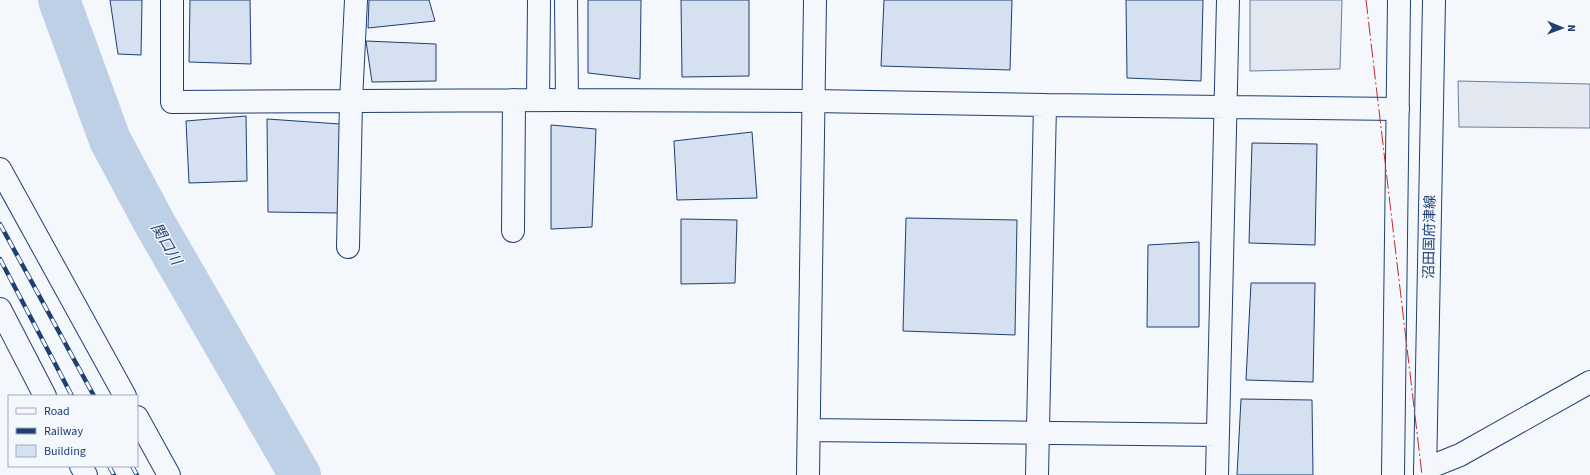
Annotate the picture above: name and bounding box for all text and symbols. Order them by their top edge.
north arrow [1542,8,1582,48]
text: N [1564,24,1579,32]
street label: 沼田国府津線 [1419,195,1441,279]
water label: 関口川 [146,219,187,270]
legend [8,395,138,467]
text: Road [44,403,70,420]
text: Railway [44,423,83,440]
text: Building [44,443,86,460]

